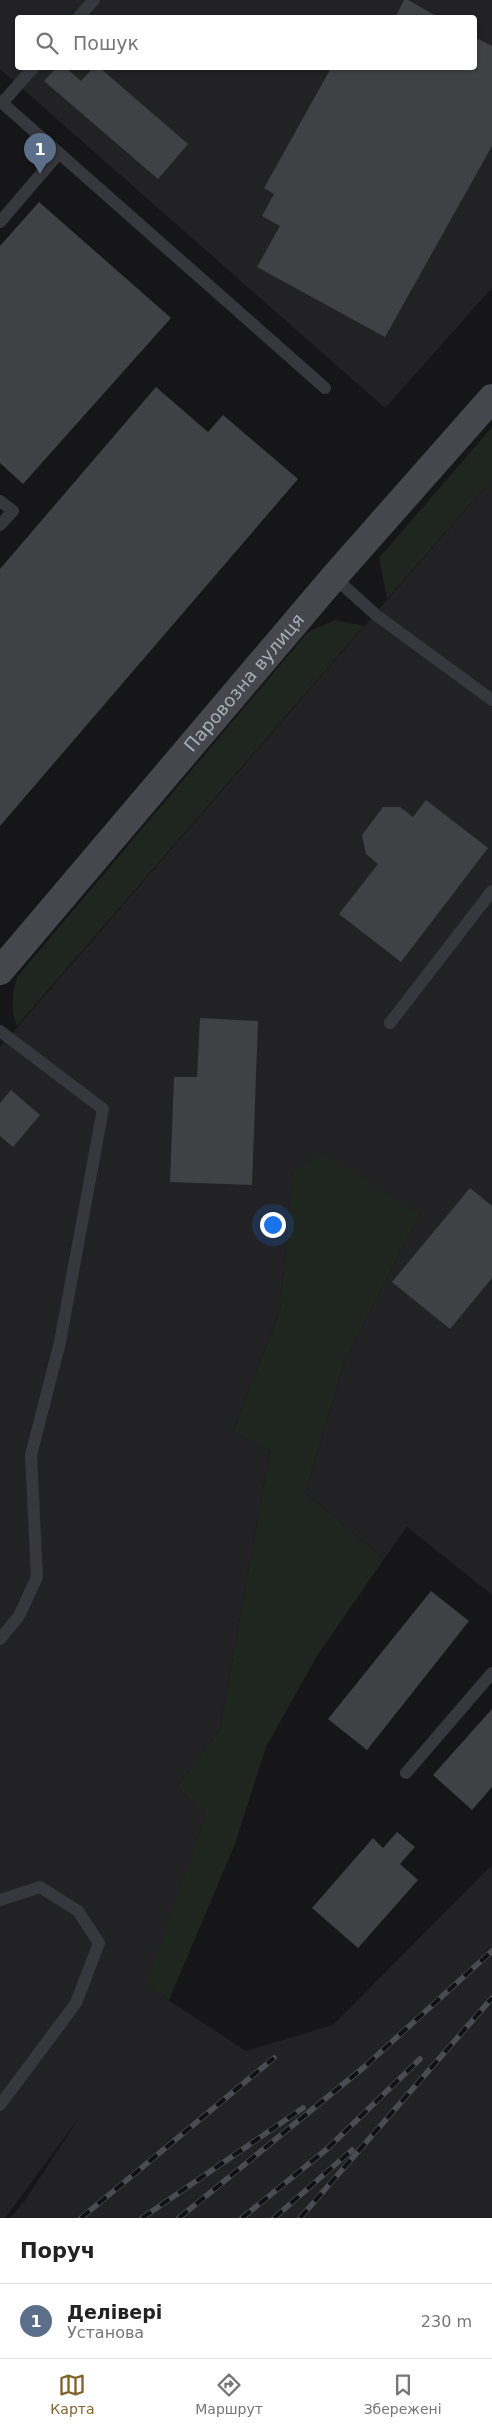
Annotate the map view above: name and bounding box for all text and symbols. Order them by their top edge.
search box [15,15,477,70]
icon: search [33,29,61,57]
text: Пошук [73,32,139,54]
pin: 1 [24,133,56,174]
street label: Паровозна вулиця [180,609,308,756]
your location [260,1212,286,1238]
text: Поруч [20,2239,95,2263]
text: Делівері [67,2301,162,2323]
text: 1 [30,2312,42,2331]
text: 230 m [421,2312,472,2331]
text: Установа [67,2323,144,2342]
tab: Карта [50,2371,95,2417]
tab: Маршрут [195,2371,263,2417]
tab: Збережені [364,2371,442,2417]

